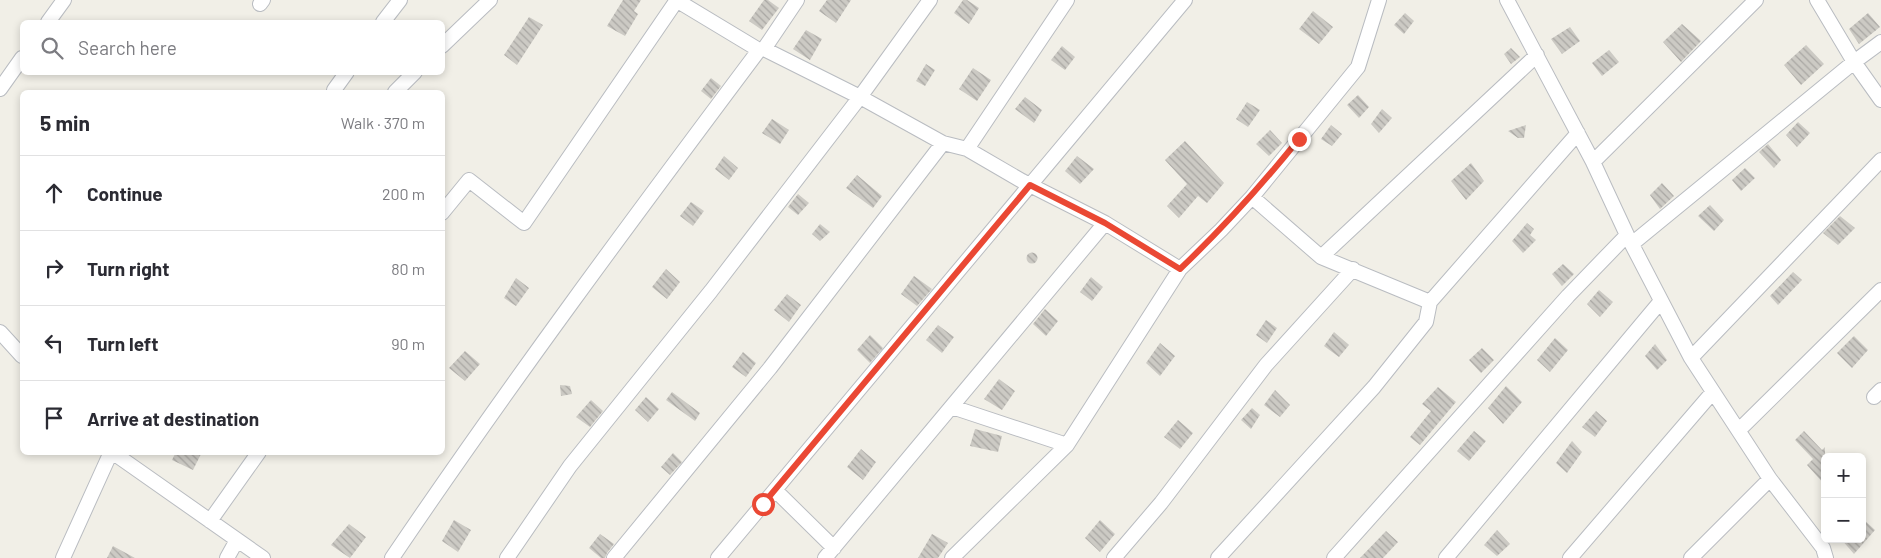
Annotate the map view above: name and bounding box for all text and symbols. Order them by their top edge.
search box [20,20,445,75]
icon: search [38,34,66,62]
text: Search here [78,36,177,59]
text: 5 min [40,110,90,135]
text: Walk · 370 m [341,113,425,132]
route end [1288,128,1311,151]
icon: ahead [40,179,68,207]
text: Continue [87,182,163,205]
text: 200 m [382,184,425,203]
icon: right [40,254,68,282]
text: Turn right [87,257,169,280]
text: 80 m [391,259,425,278]
icon: left [40,329,68,357]
text: Turn left [87,332,158,355]
text: 90 m [391,334,425,353]
icon: arrive [40,404,68,432]
text: Arrive at destination [87,407,259,430]
map controls [1821,453,1866,543]
button: + [1821,453,1866,498]
route start [752,493,775,516]
button: − [1821,498,1866,543]

